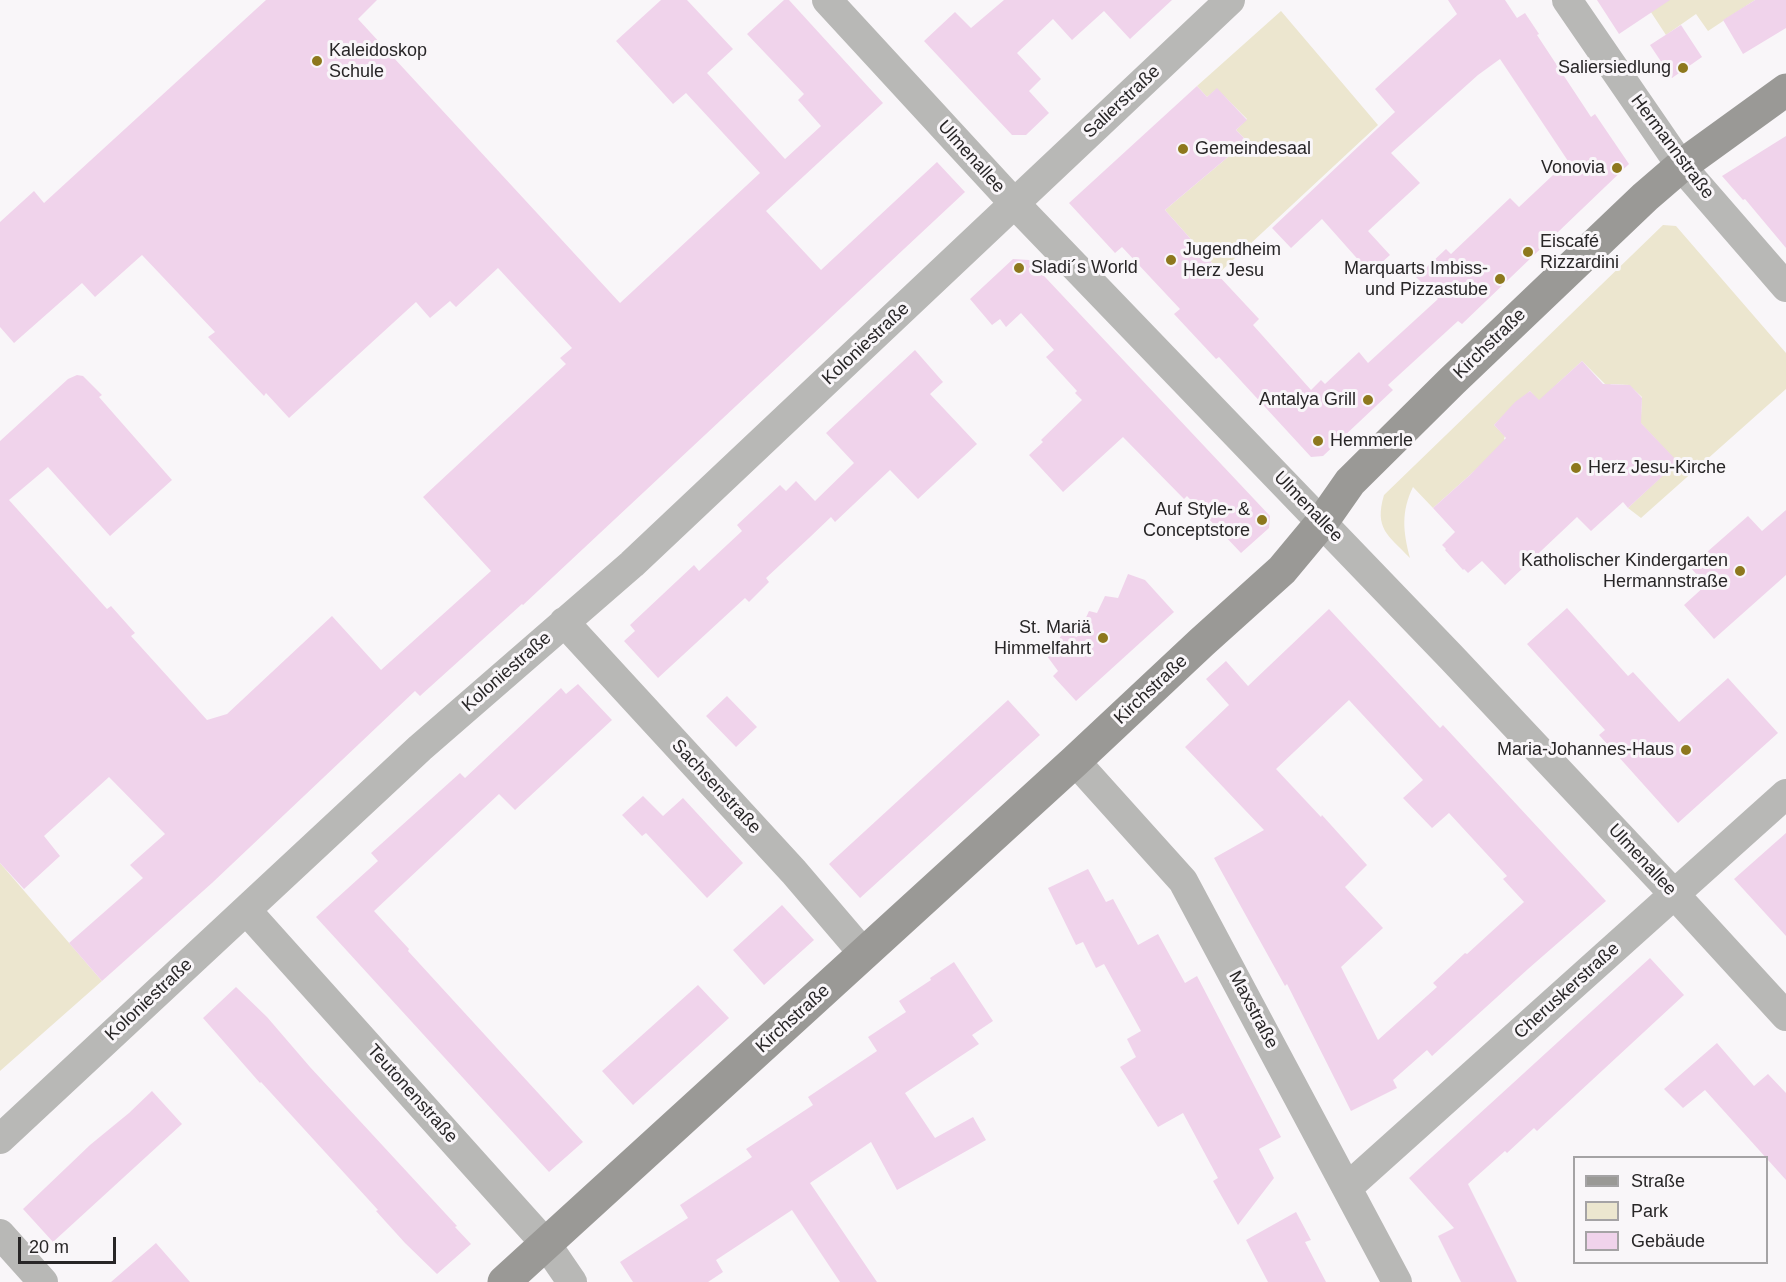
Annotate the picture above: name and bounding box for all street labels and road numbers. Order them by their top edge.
street label: Salierstraße [1079,61,1165,143]
street label: Hermannstraße [1626,91,1718,203]
street label: Ulmenallee [933,116,1009,198]
street label: Koloniestraße [818,298,914,390]
street label: Kirchstraße [1449,304,1531,384]
street label: Ulmenallee [1269,467,1347,547]
street label: Koloniestraße [458,627,556,717]
street label: Kirchstraße [1110,651,1192,729]
street label: Sachsenstraße [667,735,765,839]
street label: Ulmenallee [1603,820,1681,900]
street label: Cheruskerstraße [1510,938,1624,1044]
street label: Koloniestraße [101,954,197,1046]
street label: Maxstraße [1224,967,1282,1053]
street label: Kirchstraße [752,980,834,1058]
street label: Teutonenstraße [362,1040,462,1148]

